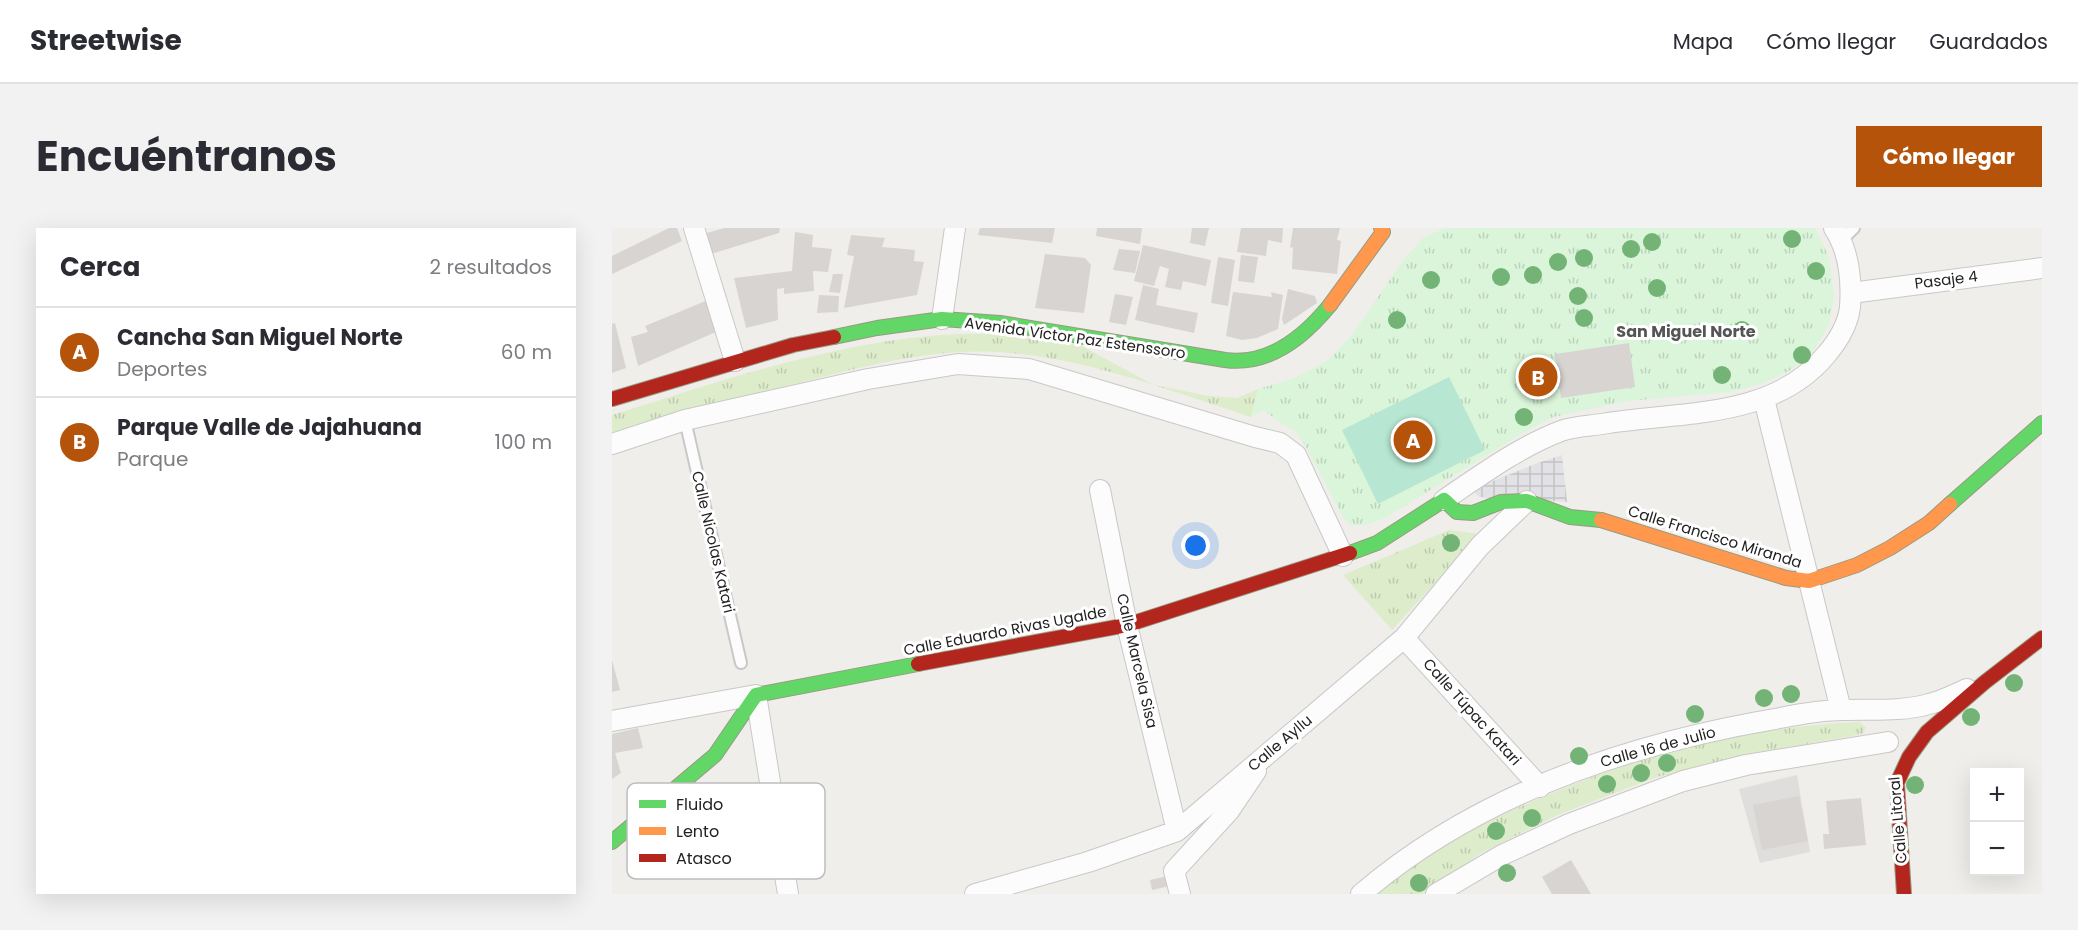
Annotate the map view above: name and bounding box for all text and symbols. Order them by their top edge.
text: Streetwise [30,21,182,60]
text: Mapa [1673,27,1733,56]
text: Cómo llegar [1766,27,1896,56]
text: Guardados [1929,27,2048,56]
button: Cómo llegar [1856,126,2042,187]
text: Encuéntranos [36,127,337,186]
text: Cerca [60,249,140,285]
text: 2 resultados [430,253,552,281]
street label: Pasaje 4 [1913,265,1979,294]
street label: Avenida Víctor Paz Estenssoro [963,312,1187,363]
district label: San Miguel Norte [1616,320,1756,343]
text: Cancha San Miguel Norte [117,322,403,353]
text: A [72,338,87,366]
text: 60 m [501,338,552,366]
pin: B [1518,354,1558,400]
text: Deportes [117,355,207,383]
text: Parque Valle de Jajahuana [117,412,422,443]
pin: A [1394,418,1432,462]
text: B [73,428,86,456]
text: 100 m [495,428,552,456]
text: Parque [117,445,188,473]
street label: Calle Nicolas Katari [687,469,740,615]
street label: Calle Francisco Miranda [1626,500,1805,573]
your location [1181,531,1210,560]
street label: Calle Marcela Sisa [1112,591,1163,730]
street label: Calle Eduardo Rivas Ugalde [902,601,1108,660]
street label: Calle Túpac Katari [1419,654,1526,770]
street label: Calle Ayllu [1243,710,1316,776]
street label: Calle 16 de Julio [1598,721,1718,772]
map controls [1970,768,2024,876]
button: + [1970,768,2024,822]
street label: Calle Litoral [1883,776,1912,864]
legend [627,783,825,879]
text: Fluido [676,793,723,816]
text: Lento [676,820,719,843]
button: − [1970,822,2024,876]
text: Atasco [676,847,732,870]

